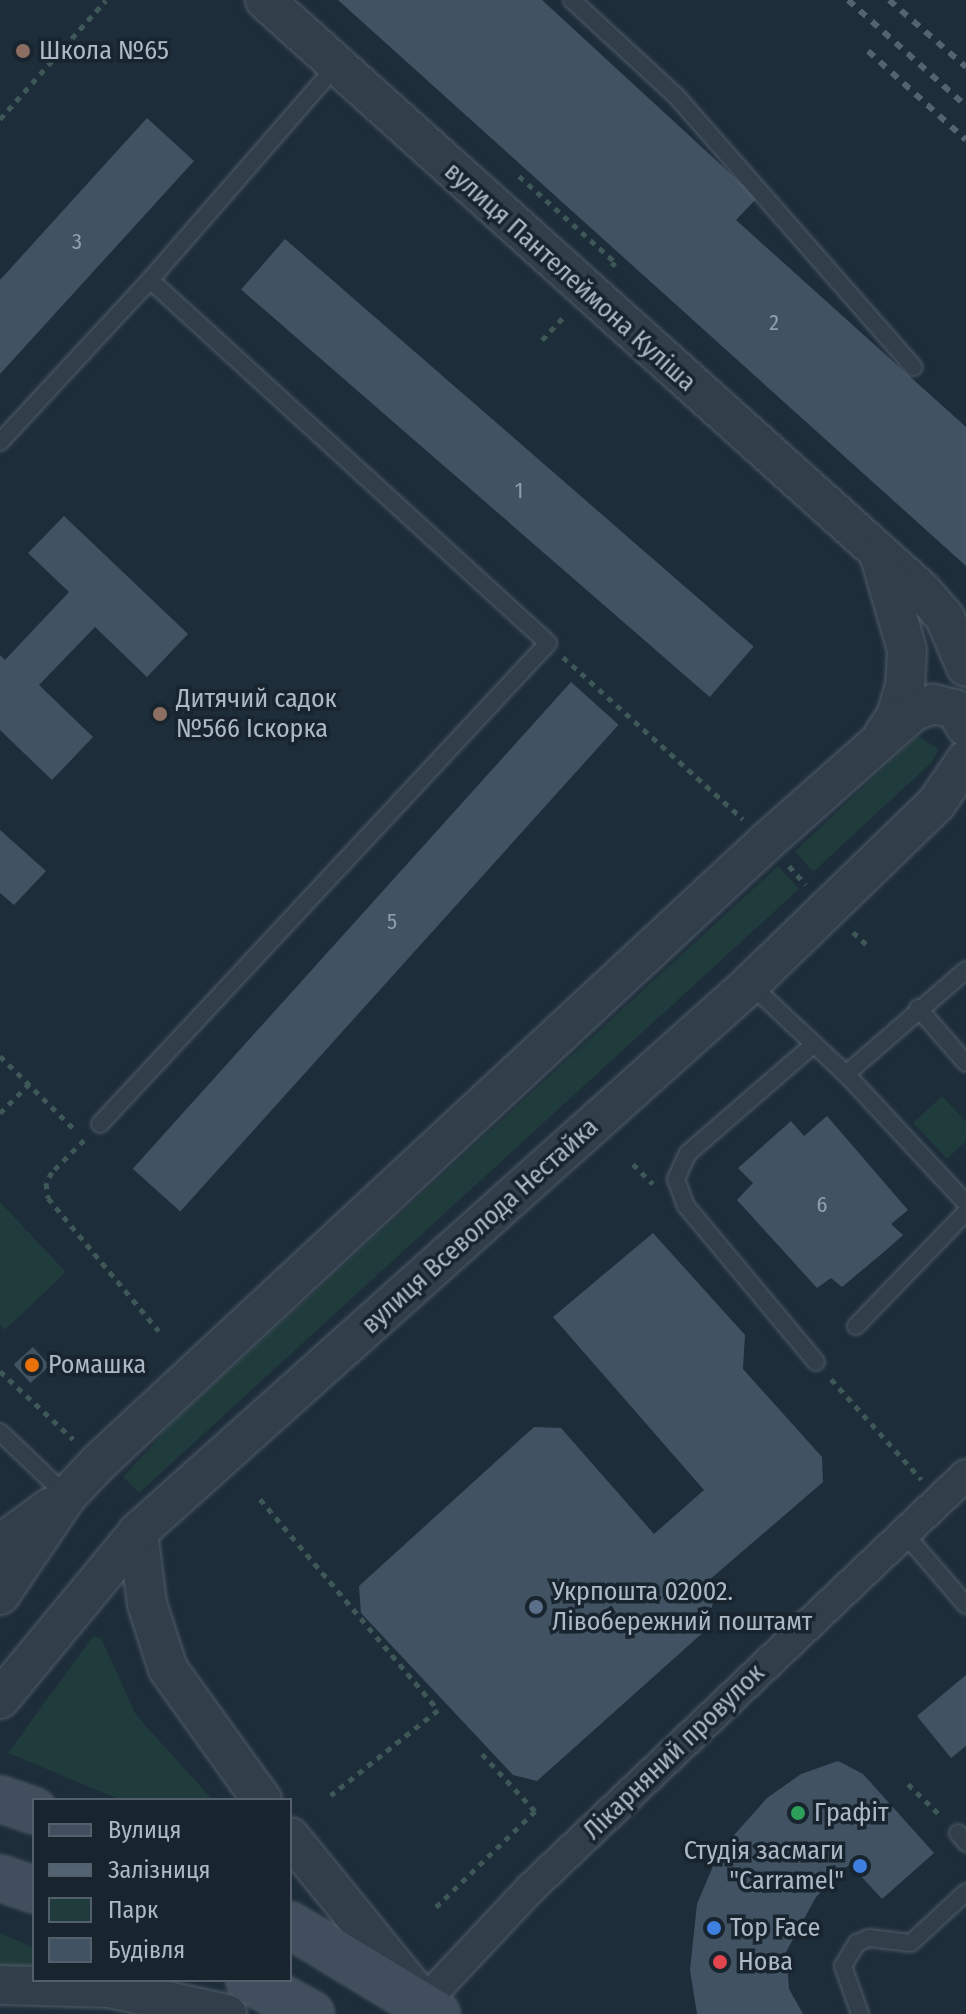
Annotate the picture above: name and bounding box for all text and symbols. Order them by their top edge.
place label: Школа №65 [39,35,169,67]
marker: Школа №65 [14,42,32,60]
street label: вулиця Пантелеймона Куліша [438,156,702,398]
house number: 3 [72,229,82,255]
house number: 2 [769,310,779,336]
house number: 1 [515,478,523,504]
place label: Дитячий садок №566 Іскорка [176,683,337,744]
marker: Дитячий садок №566 Іскорка [151,705,169,723]
house number: 5 [387,909,397,935]
street label: вулиця Всеволода Нестайка [355,1112,605,1340]
house number: 6 [817,1192,827,1218]
place label: Ромашка [48,1349,146,1381]
marker: Ромашка [23,1356,41,1374]
place label: Укрпошта 02002. Лівобережний поштамт [552,1576,812,1638]
marker: Укрпошта 02002. Лівобережний поштамт [527,1598,545,1616]
street label: Лікарняний провулок [577,1658,771,1846]
place label: Графіт [814,1797,889,1829]
legend [32,1798,292,1982]
marker: Графіт [789,1804,807,1822]
text: Вулиця [108,1816,181,1844]
place label: Студія засмаги "Carramel" [684,1835,844,1896]
text: Залізниця [108,1856,210,1884]
marker: Студія засмаги "Carramel" [851,1857,869,1875]
text: Парк [108,1896,158,1924]
place label: Top Face [730,1912,820,1944]
marker: Top Face [705,1919,723,1937]
text: Будівля [108,1936,185,1964]
place label: Нова [738,1946,793,1978]
marker: Нова [709,1951,731,1973]

